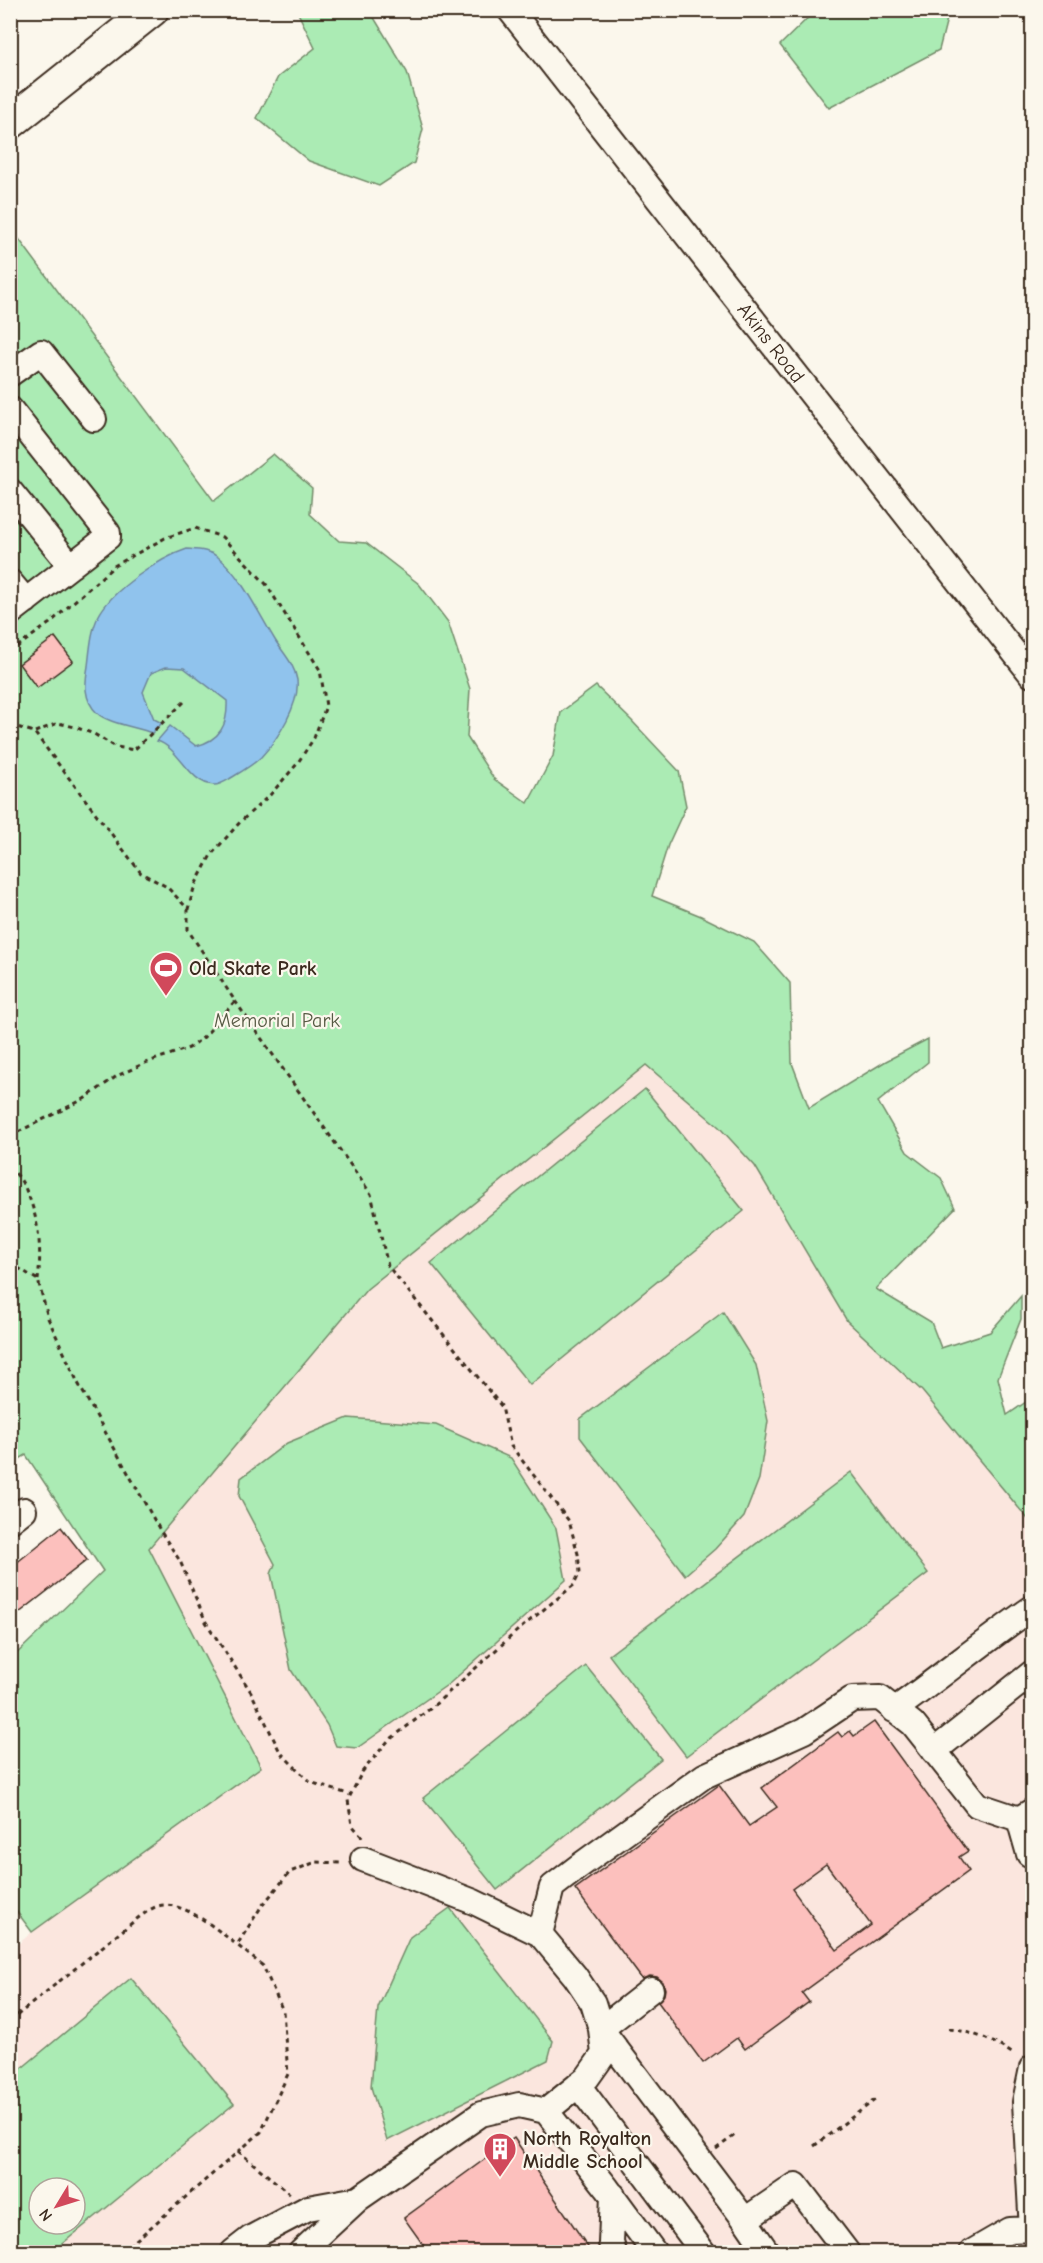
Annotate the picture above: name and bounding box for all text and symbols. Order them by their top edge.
street label: Akins Road [733,298,809,388]
sports icon: Old Skate Park [148,950,184,997]
place label: Old Skate Park [189,957,317,980]
park label: Memorial Park [214,1009,340,1032]
place label: North Royalton Middle School [523,2127,651,2173]
building icon: North Royalton Middle School [482,2131,518,2178]
north arrow [27,2176,87,2236]
text: N [36,2205,56,2224]

